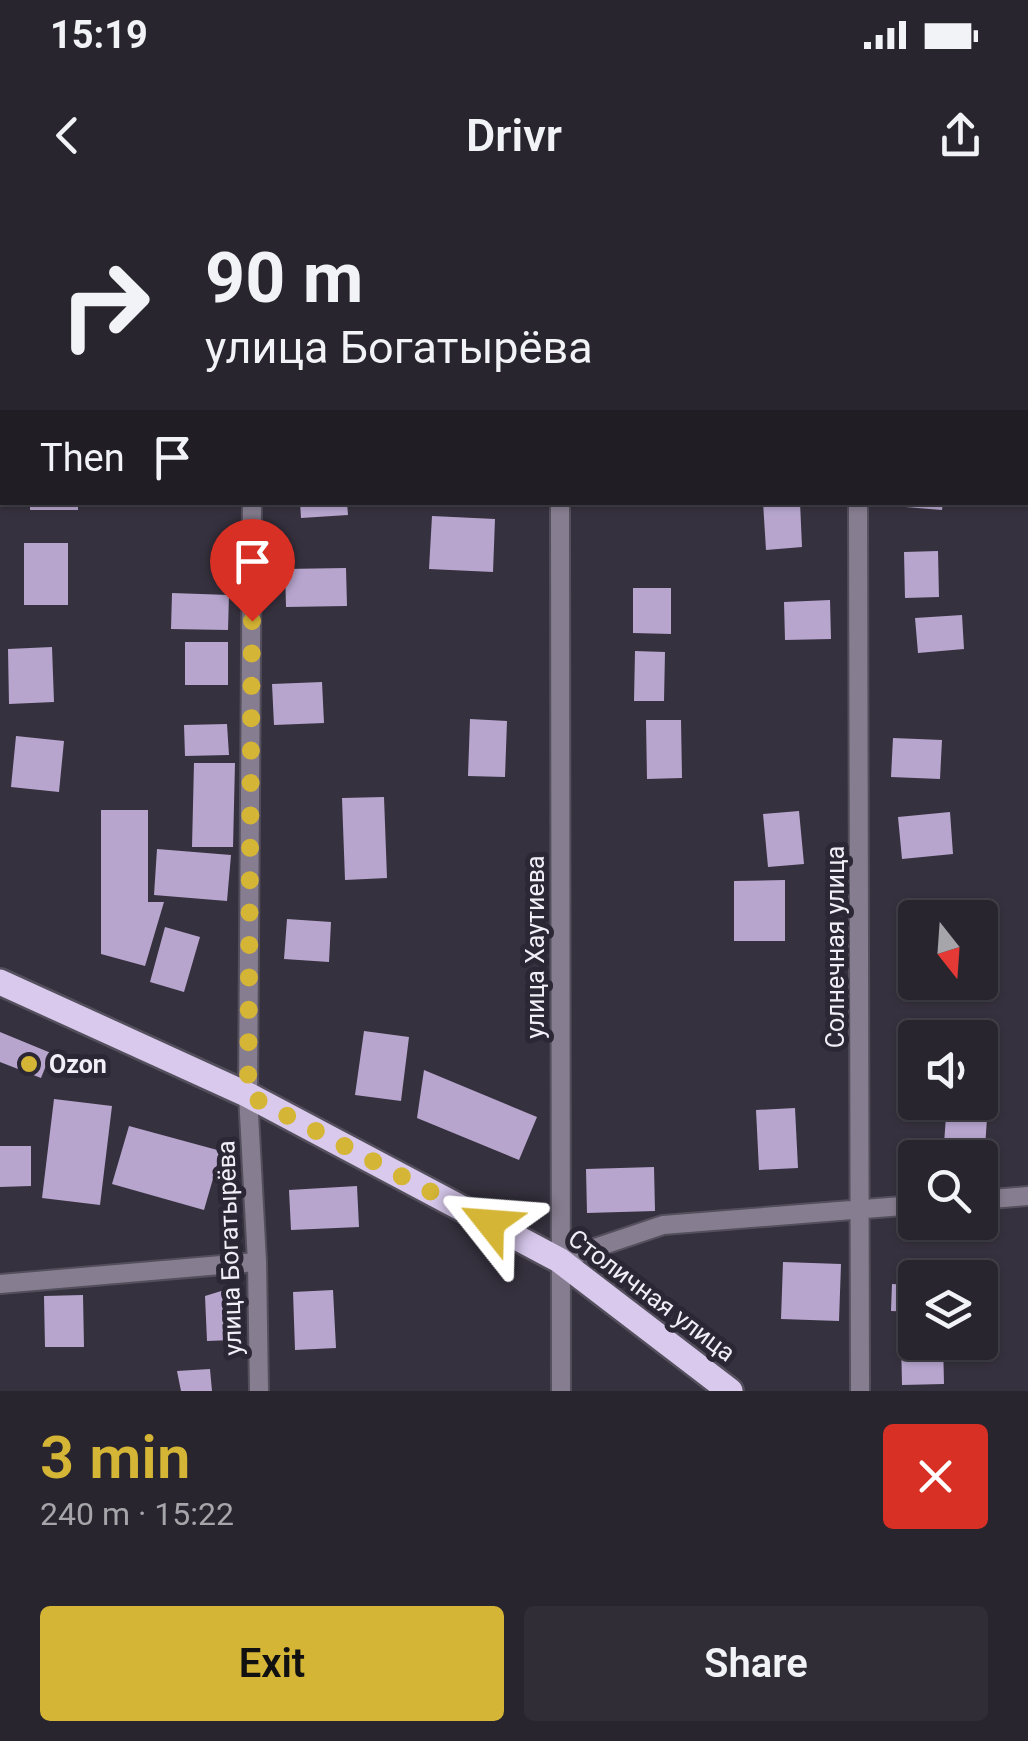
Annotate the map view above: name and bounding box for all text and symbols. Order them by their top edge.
text: 15:19 [50,13,148,57]
icon: back [40,108,95,163]
icon: share [933,108,988,163]
text: Drivr [466,109,562,162]
text: 90 m [205,237,363,319]
icon: right [40,240,170,370]
text: улица Богатырёва [205,321,593,374]
icon: arrive [145,430,200,485]
text: Then [40,436,125,480]
pin [210,519,295,622]
icon: arrive [225,534,280,589]
street label: Солнечная улица [821,846,850,1048]
street label: улица Хаутиева [521,855,550,1039]
north arrow [898,900,998,1000]
map controls [898,900,998,1360]
button: sound [898,1020,998,1120]
place label: Ozon [49,1050,107,1079]
marker: Ozon [18,1053,40,1075]
street label: улица Богатырёва [211,1140,248,1356]
button: search [898,1140,998,1240]
position arrow [438,1171,542,1275]
street label: Столичная улица [563,1223,741,1367]
button: layers [898,1260,998,1360]
text: 3 min [40,1422,190,1493]
button: close [883,1424,988,1529]
text: 240 m · 15:22 [40,1495,234,1533]
button: Exit [40,1606,504,1721]
button: Share [524,1606,988,1721]

